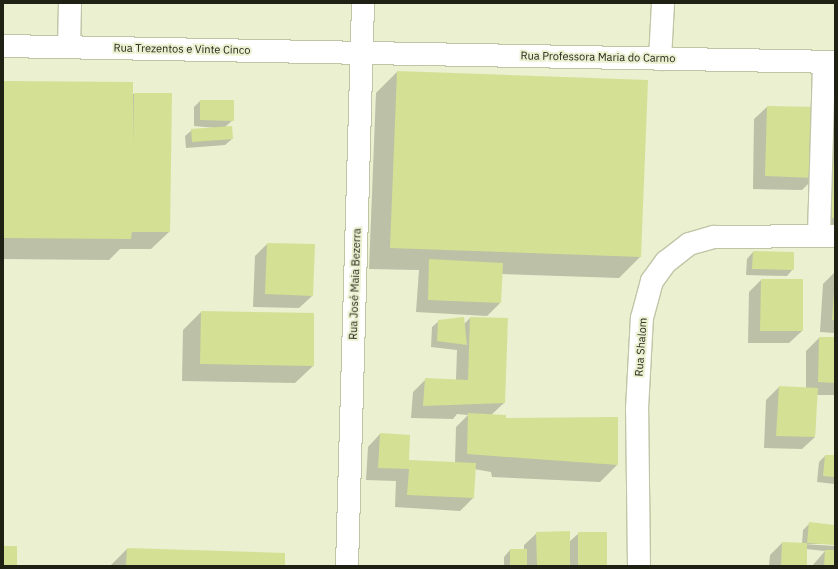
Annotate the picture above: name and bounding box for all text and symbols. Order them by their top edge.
street label: Rua Trezentos e Vinte Cinco [113,41,251,57]
street label: Rua Professora Maria do Carmo [520,49,676,65]
street label: Rua José Maia Bezerra [346,228,364,340]
street label: Rua Shalom [632,317,650,377]

